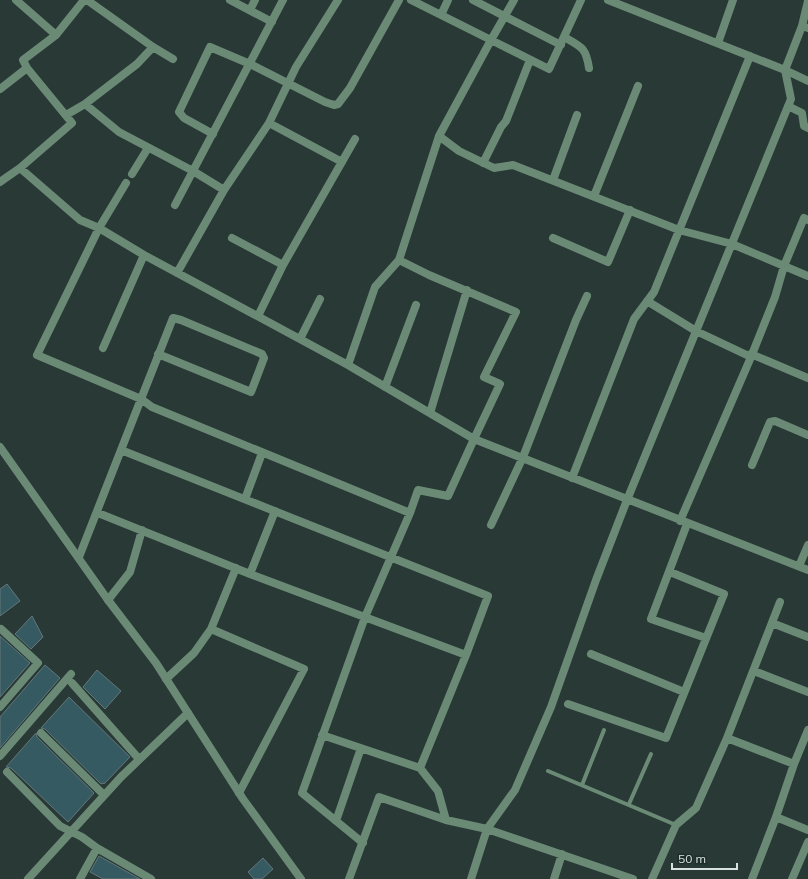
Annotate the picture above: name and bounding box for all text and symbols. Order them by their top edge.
scale bar [672,845,737,871]
text: 50 m [678,851,706,866]

